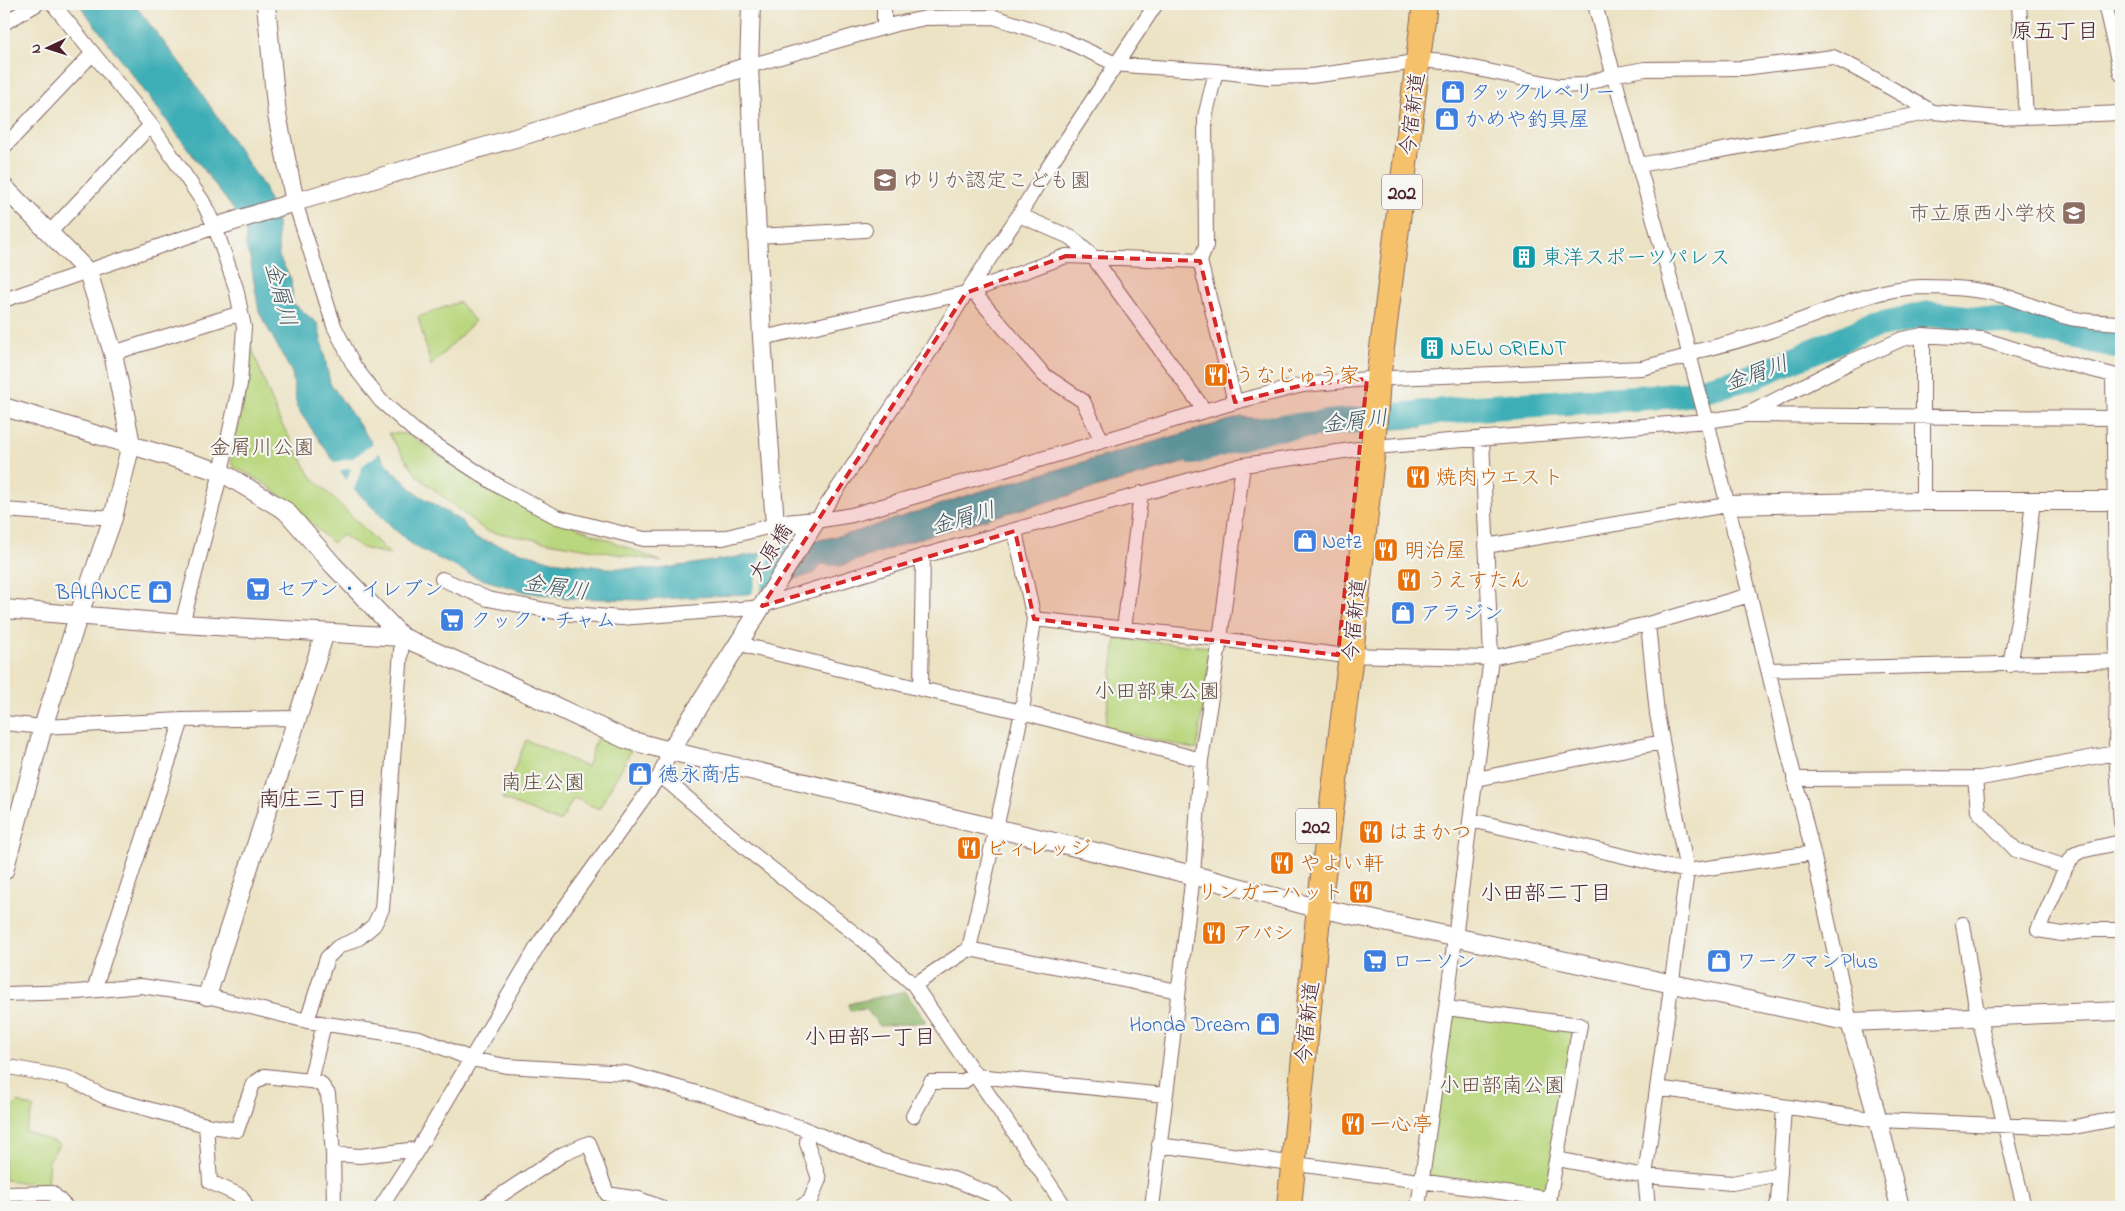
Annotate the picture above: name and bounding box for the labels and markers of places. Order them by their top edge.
shop icon: タックルベリー [1440,79,1466,105]
place label: タックルベリー [1470,79,1616,109]
shop icon: かめや釣具屋 [1434,106,1460,132]
place label: かめや釣具屋 [1464,106,1590,136]
school or university icon: ゆりか認定こども園 [872,167,898,193]
place label: ゆりか認定こども園 [902,167,1091,197]
place label: 市立原西小学校 [1909,200,2056,230]
school or university icon: 市立原西小学校 [2061,200,2087,226]
building icon: 東洋スポーツパレス [1511,244,1537,270]
place label: 東洋スポーツパレス [1542,244,1730,274]
building icon: NEW ORIENT [1419,335,1445,361]
place label: NEW ORIENT [1450,335,1566,365]
restaurant icon: うなじゅう家 [1203,362,1229,388]
place label: うなじゅう家 [1234,362,1360,392]
restaurant icon: 焼肉ウエスト [1405,464,1431,490]
place label: 焼肉ウエスト [1436,464,1564,494]
shop icon: Netz [1292,528,1318,554]
place label: Netz [1322,528,1362,558]
restaurant icon: 明治屋 [1373,537,1399,563]
place label: 明治屋 [1404,537,1467,567]
restaurant icon: うえすたん [1396,567,1422,593]
place label: うえすたん [1426,567,1530,597]
supermarket icon: セブン・イレブン [245,576,271,602]
place label: セブン・イレブン [276,576,444,606]
place label: BALANCE [55,579,142,609]
shop icon: BALANCE [147,579,173,605]
shop icon: アラジン [1390,600,1416,626]
place label: アラジン [1420,600,1504,630]
supermarket icon: クック・チャム [439,607,465,633]
place label: クック・チャム [470,607,617,637]
shop icon: 徳永商店 [627,761,653,787]
place label: 徳永商店 [658,761,742,791]
restaurant icon: はまかつ [1358,819,1384,845]
place label: はまかつ [1388,819,1472,849]
restaurant icon: ビィレッジ [956,835,982,861]
place label: ビィレッジ [986,835,1091,865]
restaurant icon: やよい軒 [1269,850,1295,876]
place label: やよい軒 [1300,850,1384,880]
place label: リンガーハット [1197,879,1344,909]
restaurant icon: リンガーハット [1348,879,1374,905]
restaurant icon: アバシ [1201,920,1227,946]
place label: アバシ [1232,920,1294,950]
supermarket icon: ローソン [1362,948,1388,974]
place label: ローソン [1392,948,1476,978]
shop icon: ワークマンPlus [1706,948,1732,974]
place label: ワークマンPlus [1736,948,1878,978]
place label: Honda Dream [1129,1011,1250,1041]
shop icon: Honda Dream [1255,1011,1281,1037]
restaurant icon: 一心亭 [1340,1111,1366,1137]
place label: 一心亭 [1370,1111,1433,1141]

